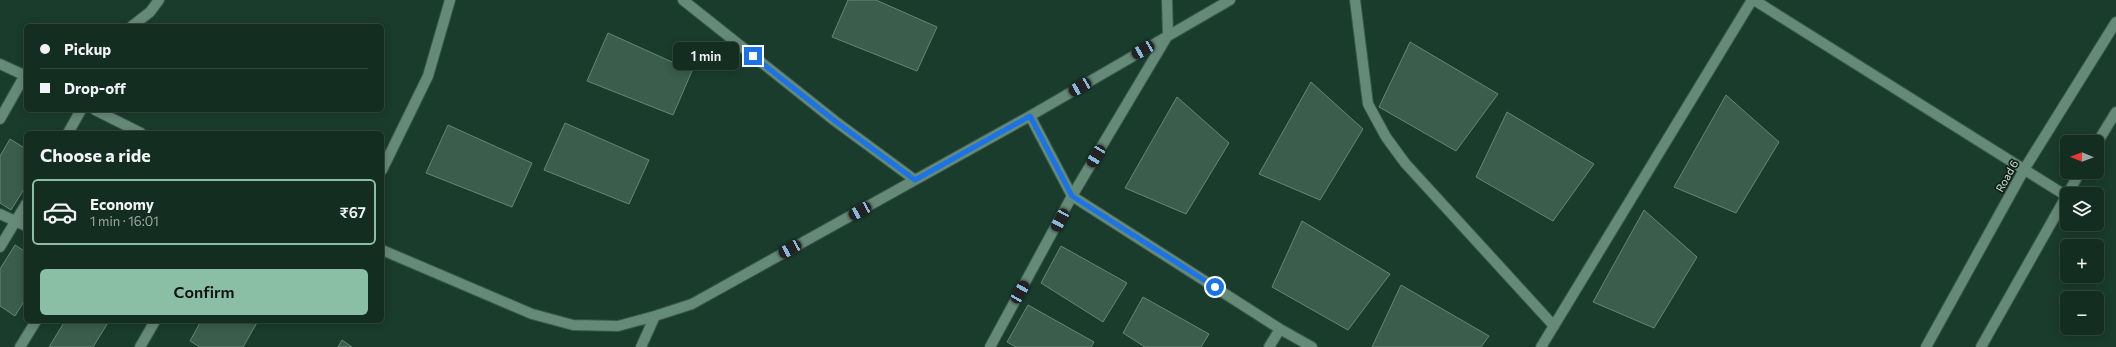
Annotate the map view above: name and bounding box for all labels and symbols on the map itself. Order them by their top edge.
car [1130,39,1156,61]
callout: 1 min [673,42,739,70]
route end [744,47,762,65]
car [1067,76,1093,98]
north arrow [2060,135,2104,179]
car [1085,143,1107,169]
street label: Road 6 [1993,157,2021,194]
car [847,200,873,222]
car [1049,207,1071,233]
car [777,238,803,260]
route start [1206,278,1224,296]
car [1009,279,1031,305]

